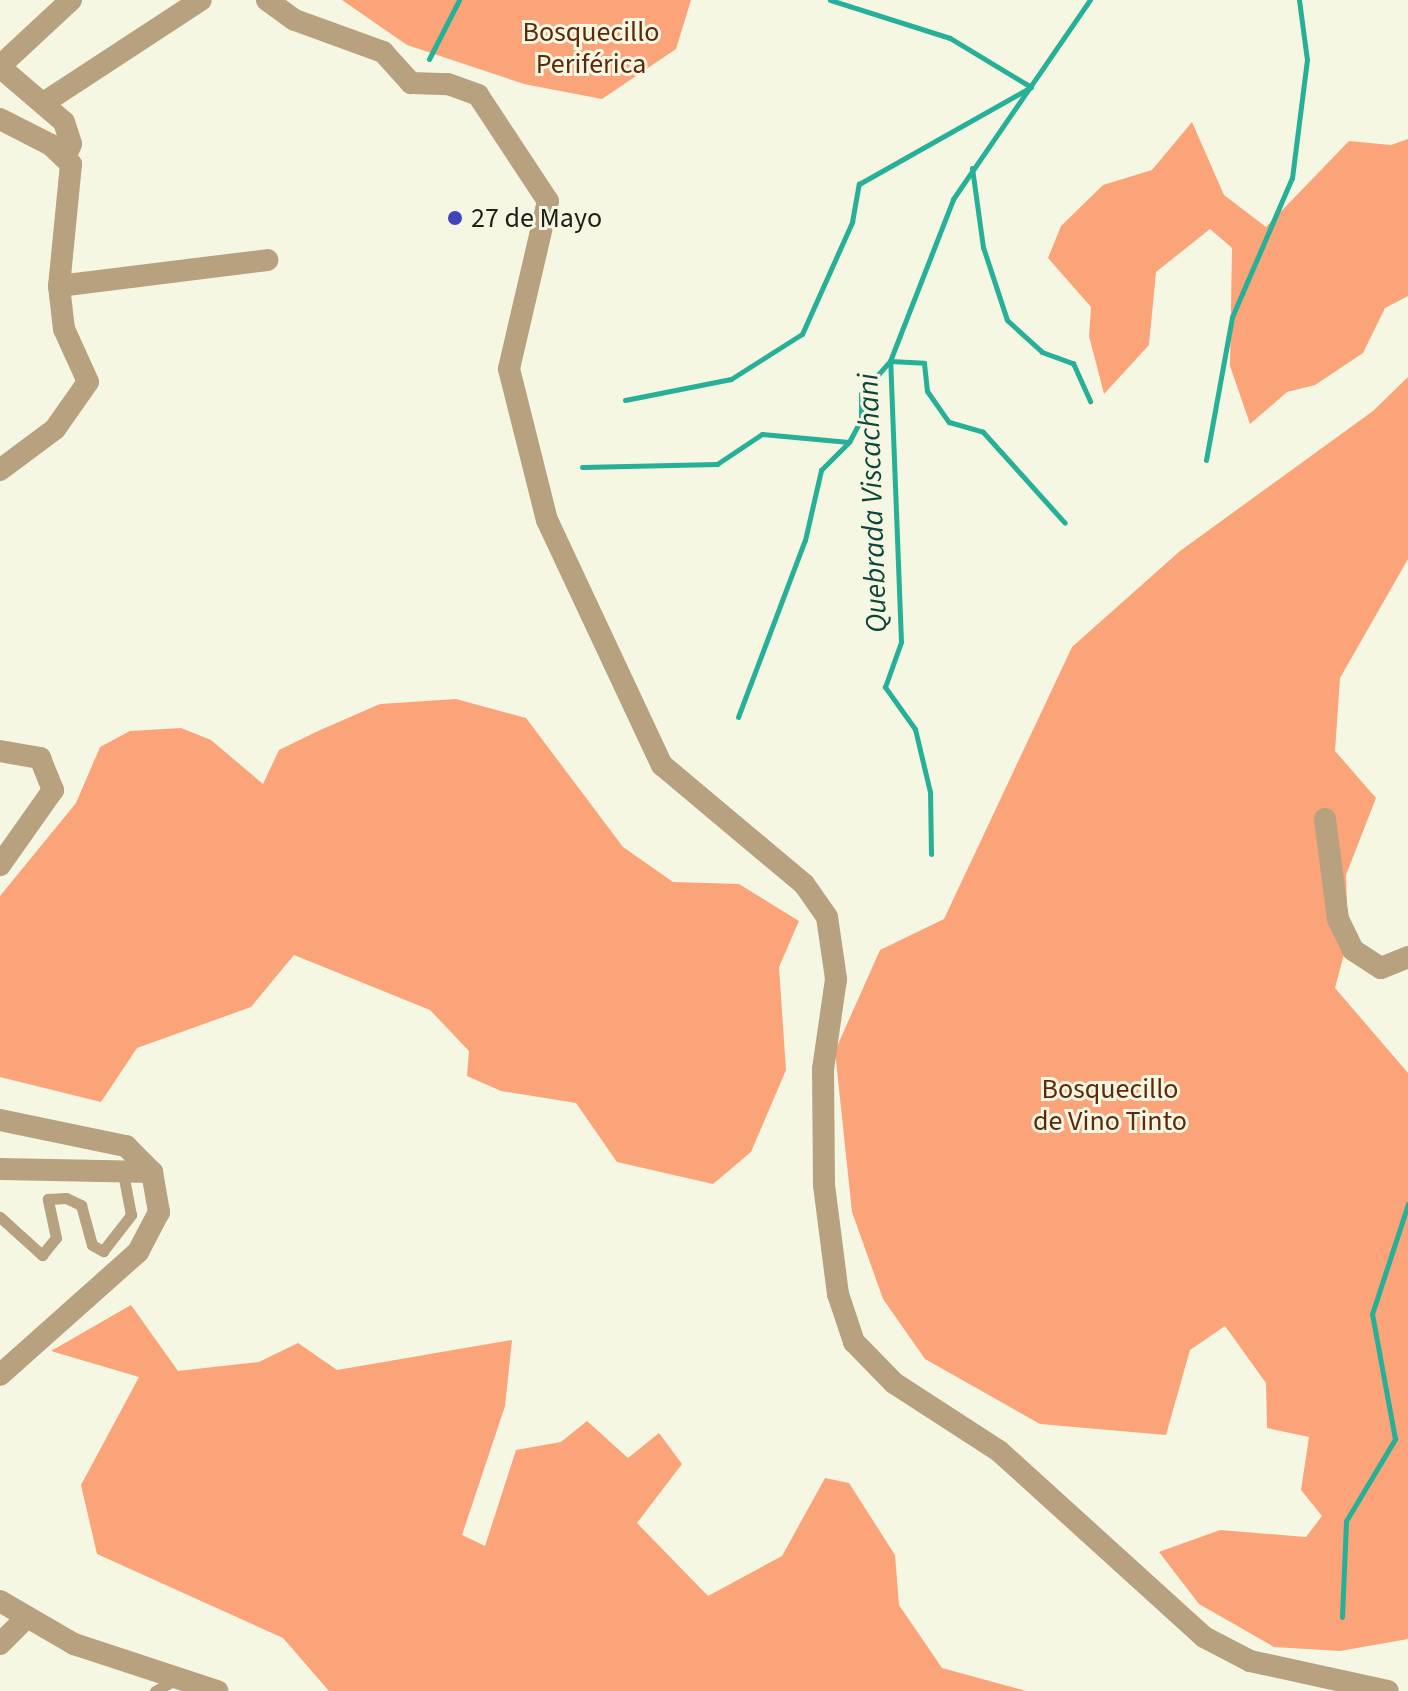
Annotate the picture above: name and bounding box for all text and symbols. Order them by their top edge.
park label: Bosquecillo Periférica [522,15,660,81]
place label: 27 de Mayo [471,201,602,235]
marker: 27 de Mayo [446,209,464,227]
water label: Quebrada Viscachani [850,373,896,633]
park label: Bosquecillo de Vino Tinto [1033,1072,1187,1138]

